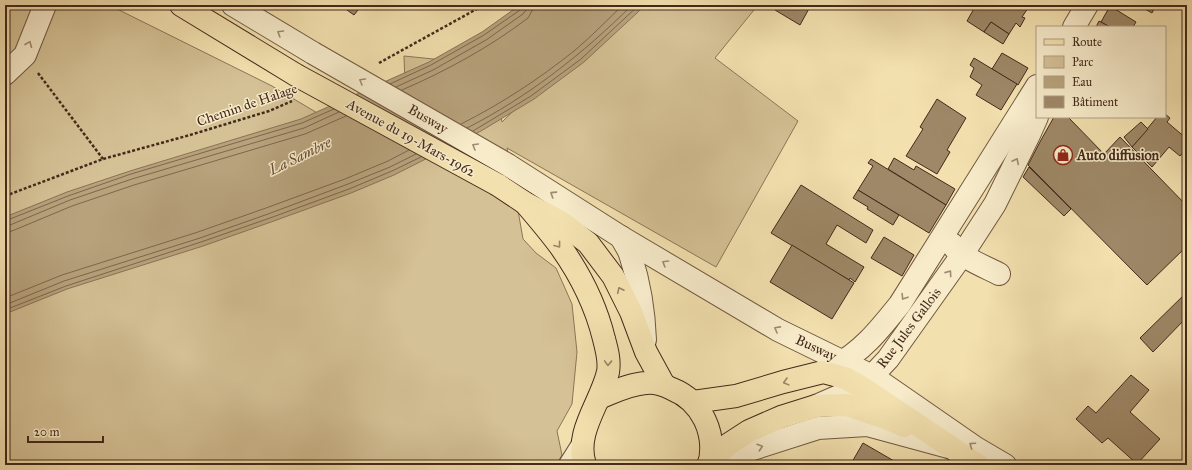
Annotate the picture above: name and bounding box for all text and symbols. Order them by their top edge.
legend [1036,26,1166,118]
one-way arrow [277,31,284,38]
text: Route [1072,35,1102,49]
one-way arrow [25,41,33,48]
text: Parc [1072,55,1093,69]
text: Eau [1072,75,1093,89]
one-way arrow [359,79,366,86]
street label: Chemin de Halage [194,80,300,130]
street label: Avenue du 19-Mars-1962 [343,95,478,181]
text: Bâtiment [1072,95,1119,109]
street label: Busway [405,101,451,137]
water label: La Sambre [265,133,335,179]
one-way arrow [471,143,479,150]
shop icon: Auto diffusion [1052,144,1074,166]
place label: Auto diffusion [1076,147,1160,164]
one-way arrow [1011,158,1019,166]
one-way arrow [550,191,557,198]
one-way arrow [553,240,560,247]
one-way arrow [662,260,669,267]
one-way arrow [944,270,951,277]
street label: Rue Jules Gallois [873,284,946,372]
one-way arrow [617,287,625,294]
one-way arrow [902,293,909,300]
one-way arrow [773,326,781,334]
street label: Busway [793,331,840,365]
one-way arrow [604,360,612,366]
one-way arrow [782,377,789,385]
scale bar [28,418,103,444]
text: 20 m [34,425,60,439]
one-way arrow [969,442,976,450]
one-way arrow [756,443,763,452]

